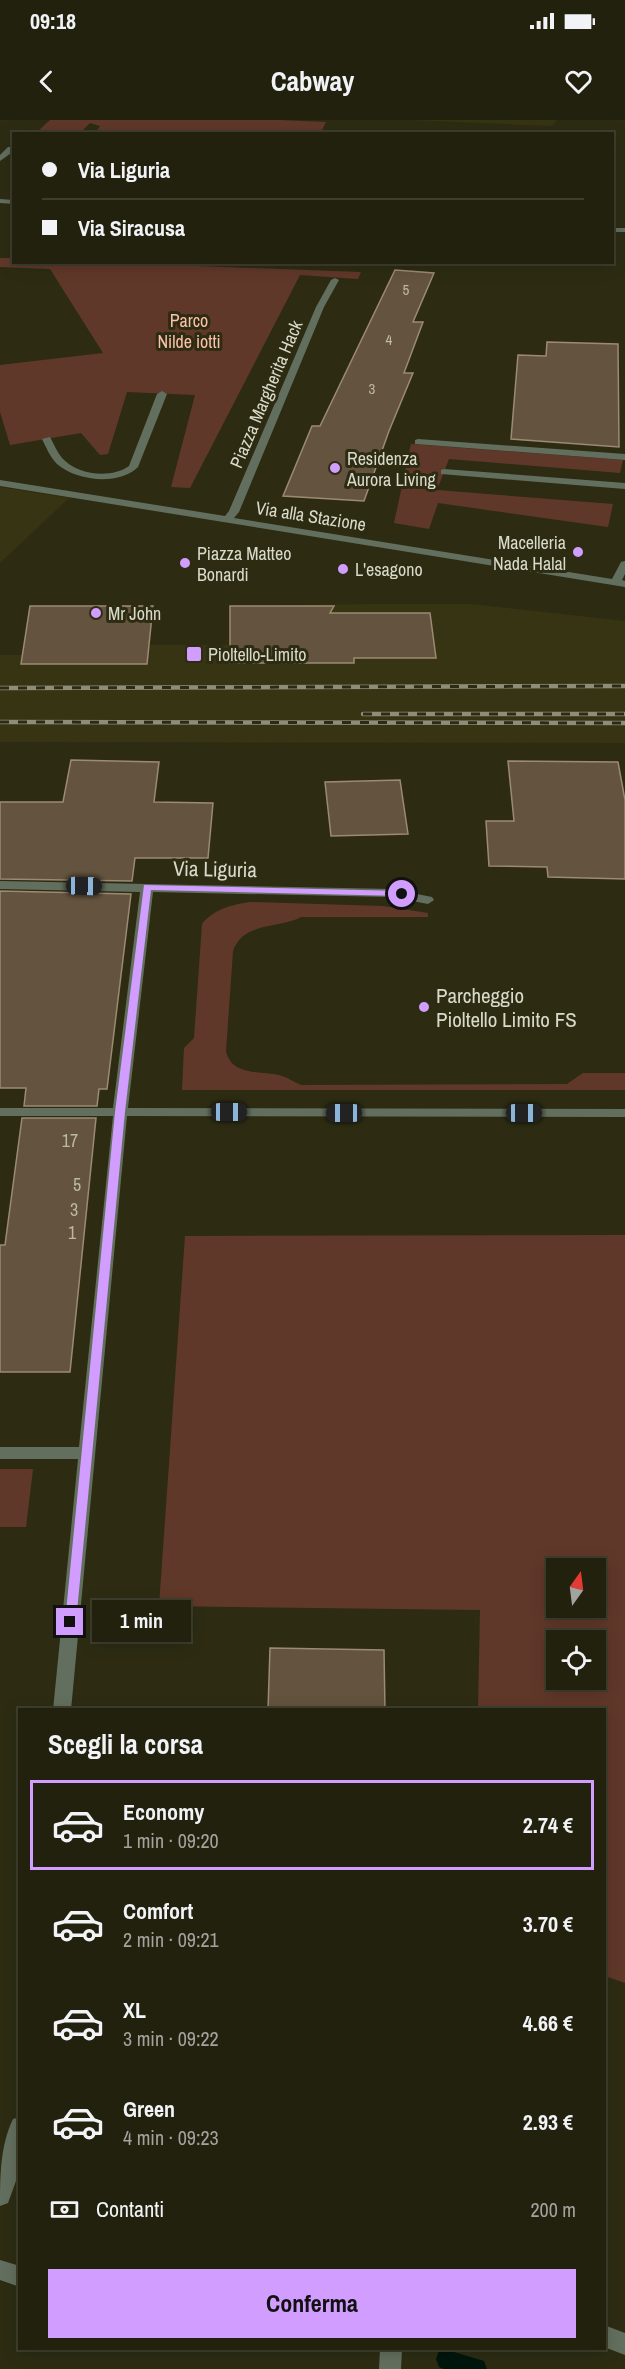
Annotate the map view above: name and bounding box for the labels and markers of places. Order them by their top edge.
place label: Residenza Aurora Living [346,446,436,492]
marker: Residenza Aurora Living [328,461,342,475]
place label: Macelleria Nada Halal [493,530,566,576]
place label: Piazza Matteo Bonardi [197,541,291,587]
marker: Macelleria Nada Halal [571,545,585,559]
marker: Piazza Matteo Bonardi [178,556,192,570]
place label: L'esagono [355,557,423,582]
marker: L'esagono [336,562,350,576]
place label: Mr John [108,601,161,626]
marker: Mr John [89,606,103,620]
place label: Pioltello-Limito [208,642,306,667]
marker: Pioltello-Limito [185,645,203,663]
place label: Parcheggio Pioltello Limito FS [436,981,577,1034]
marker: Parcheggio Pioltello Limito FS [417,1000,431,1014]

